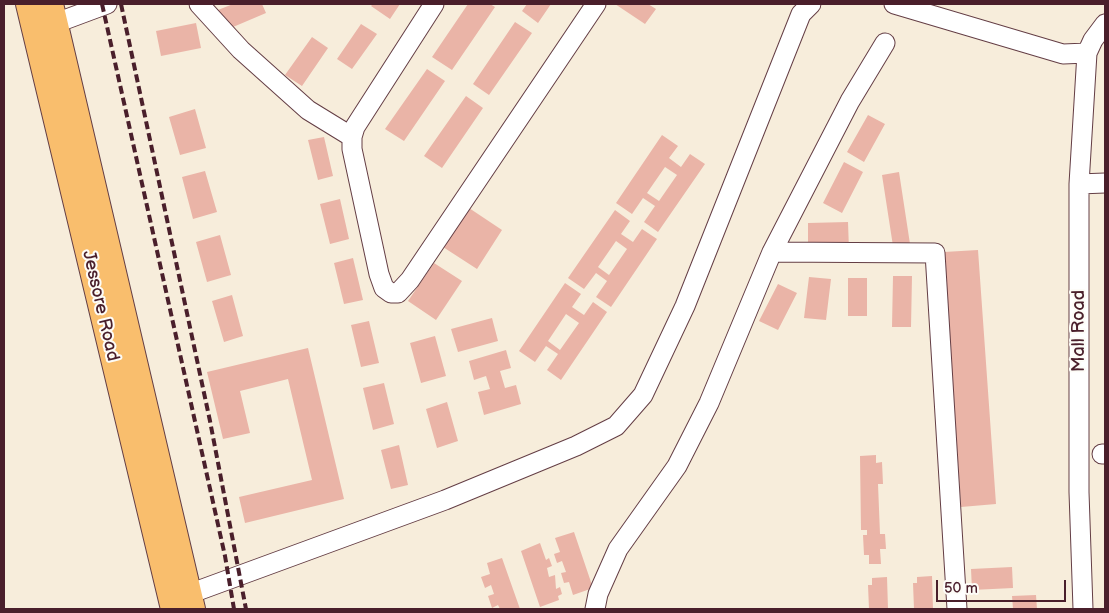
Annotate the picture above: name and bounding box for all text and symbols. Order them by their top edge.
street label: Jessore Road [77,249,123,363]
street label: Mall Road [1068,290,1090,372]
scale bar [939,570,1069,602]
text: 50 m [944,579,978,598]

